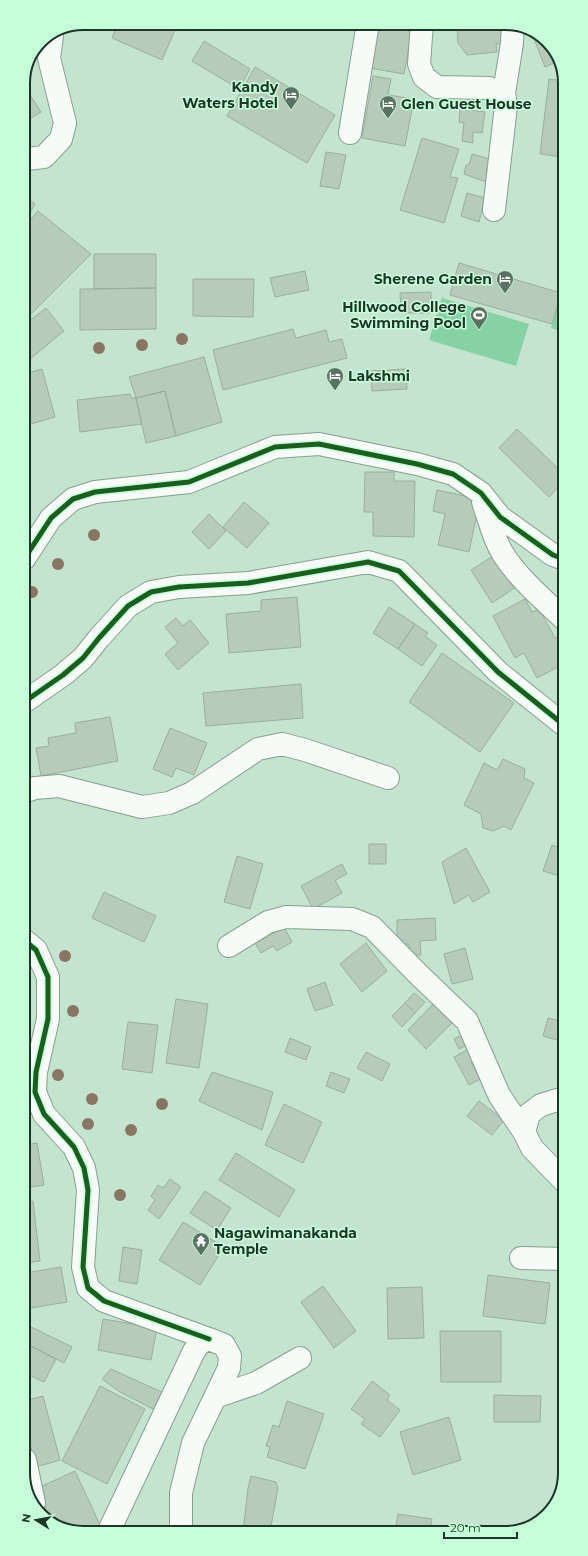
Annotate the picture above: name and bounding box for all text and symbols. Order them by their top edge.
place label: Kandy Waters Hotel [182,78,279,112]
hotel icon: Kandy Waters Hotel [281,85,301,110]
hotel icon: Glen Guest House [378,94,398,119]
place label: Glen Guest House [401,95,532,113]
hotel icon: Sherene Garden [495,269,515,294]
place label: Sherene Garden [374,270,492,288]
place label: Hillwood College Swimming Pool [342,298,466,332]
sports icon: Hillwood College Swimming Pool [469,305,489,330]
hotel icon: Lakshmi [325,366,345,391]
place label: Lakshmi [348,367,410,385]
place label: Nagawimanakanda Temple [214,1224,357,1258]
temple icon: Nagawimanakanda Temple [191,1231,211,1256]
north arrow [16,1500,56,1540]
text: N [18,1512,34,1524]
scale bar [444,1514,517,1540]
text: 20 m [450,1520,481,1535]

